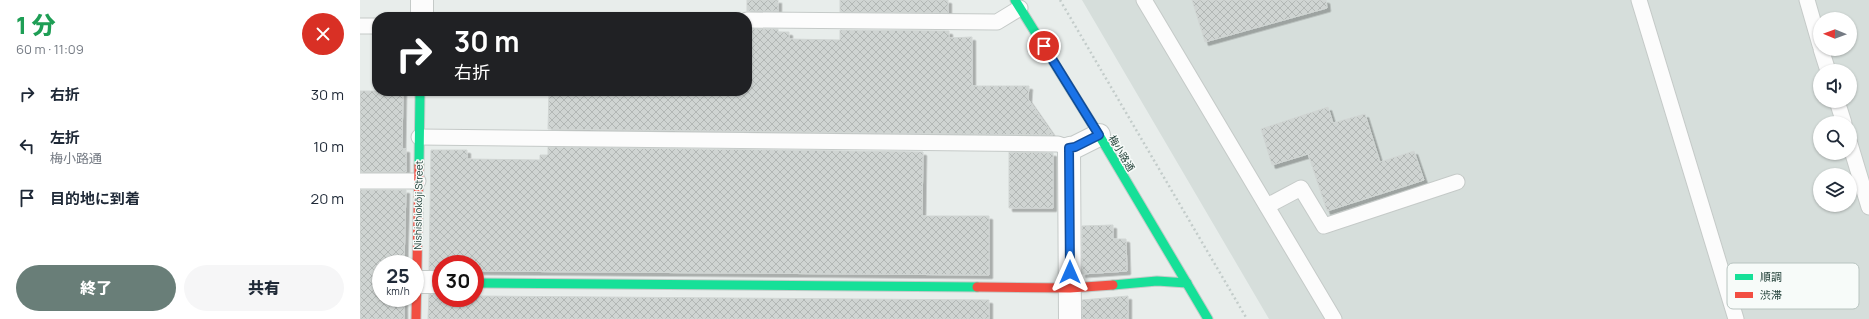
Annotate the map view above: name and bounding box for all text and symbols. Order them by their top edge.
text: 1 分 [16,8,56,41]
north arrow [1813,12,1857,56]
map controls [1813,12,1857,212]
button: close [302,13,344,55]
text: 30 m [454,22,519,60]
icon: right [388,28,440,80]
pin [1027,29,1061,63]
icon: arrive [1033,35,1055,57]
text: 60 m · 11:09 [16,40,84,58]
text: 右折 [454,60,490,84]
button: sound [1813,64,1857,108]
icon: right [16,83,38,105]
text: 右折 [50,84,80,105]
text: 30 m [311,84,344,105]
button: search [1813,116,1857,160]
text: 左折 [50,127,80,148]
street label: 梅小路通 [1106,132,1138,174]
icon: left [16,135,38,157]
text: 10 m [313,136,344,157]
text: 梅小路通 [50,149,102,167]
street label: Nishishiokōji Street [410,160,426,250]
button: layers [1813,168,1857,212]
icon: arrive [16,187,38,209]
text: 目的地に到着 [50,188,140,209]
text: 20 m [311,188,344,209]
position arrow [1049,251,1091,293]
speed limit sign: 30 [432,255,484,307]
text: 25 [386,262,410,289]
legend [1727,263,1859,309]
button: 終了 [16,265,176,311]
button: 共有 [184,265,344,311]
text: 順調 [1760,269,1782,284]
text: km/h [386,284,410,298]
text: 渋滞 [1760,287,1782,302]

